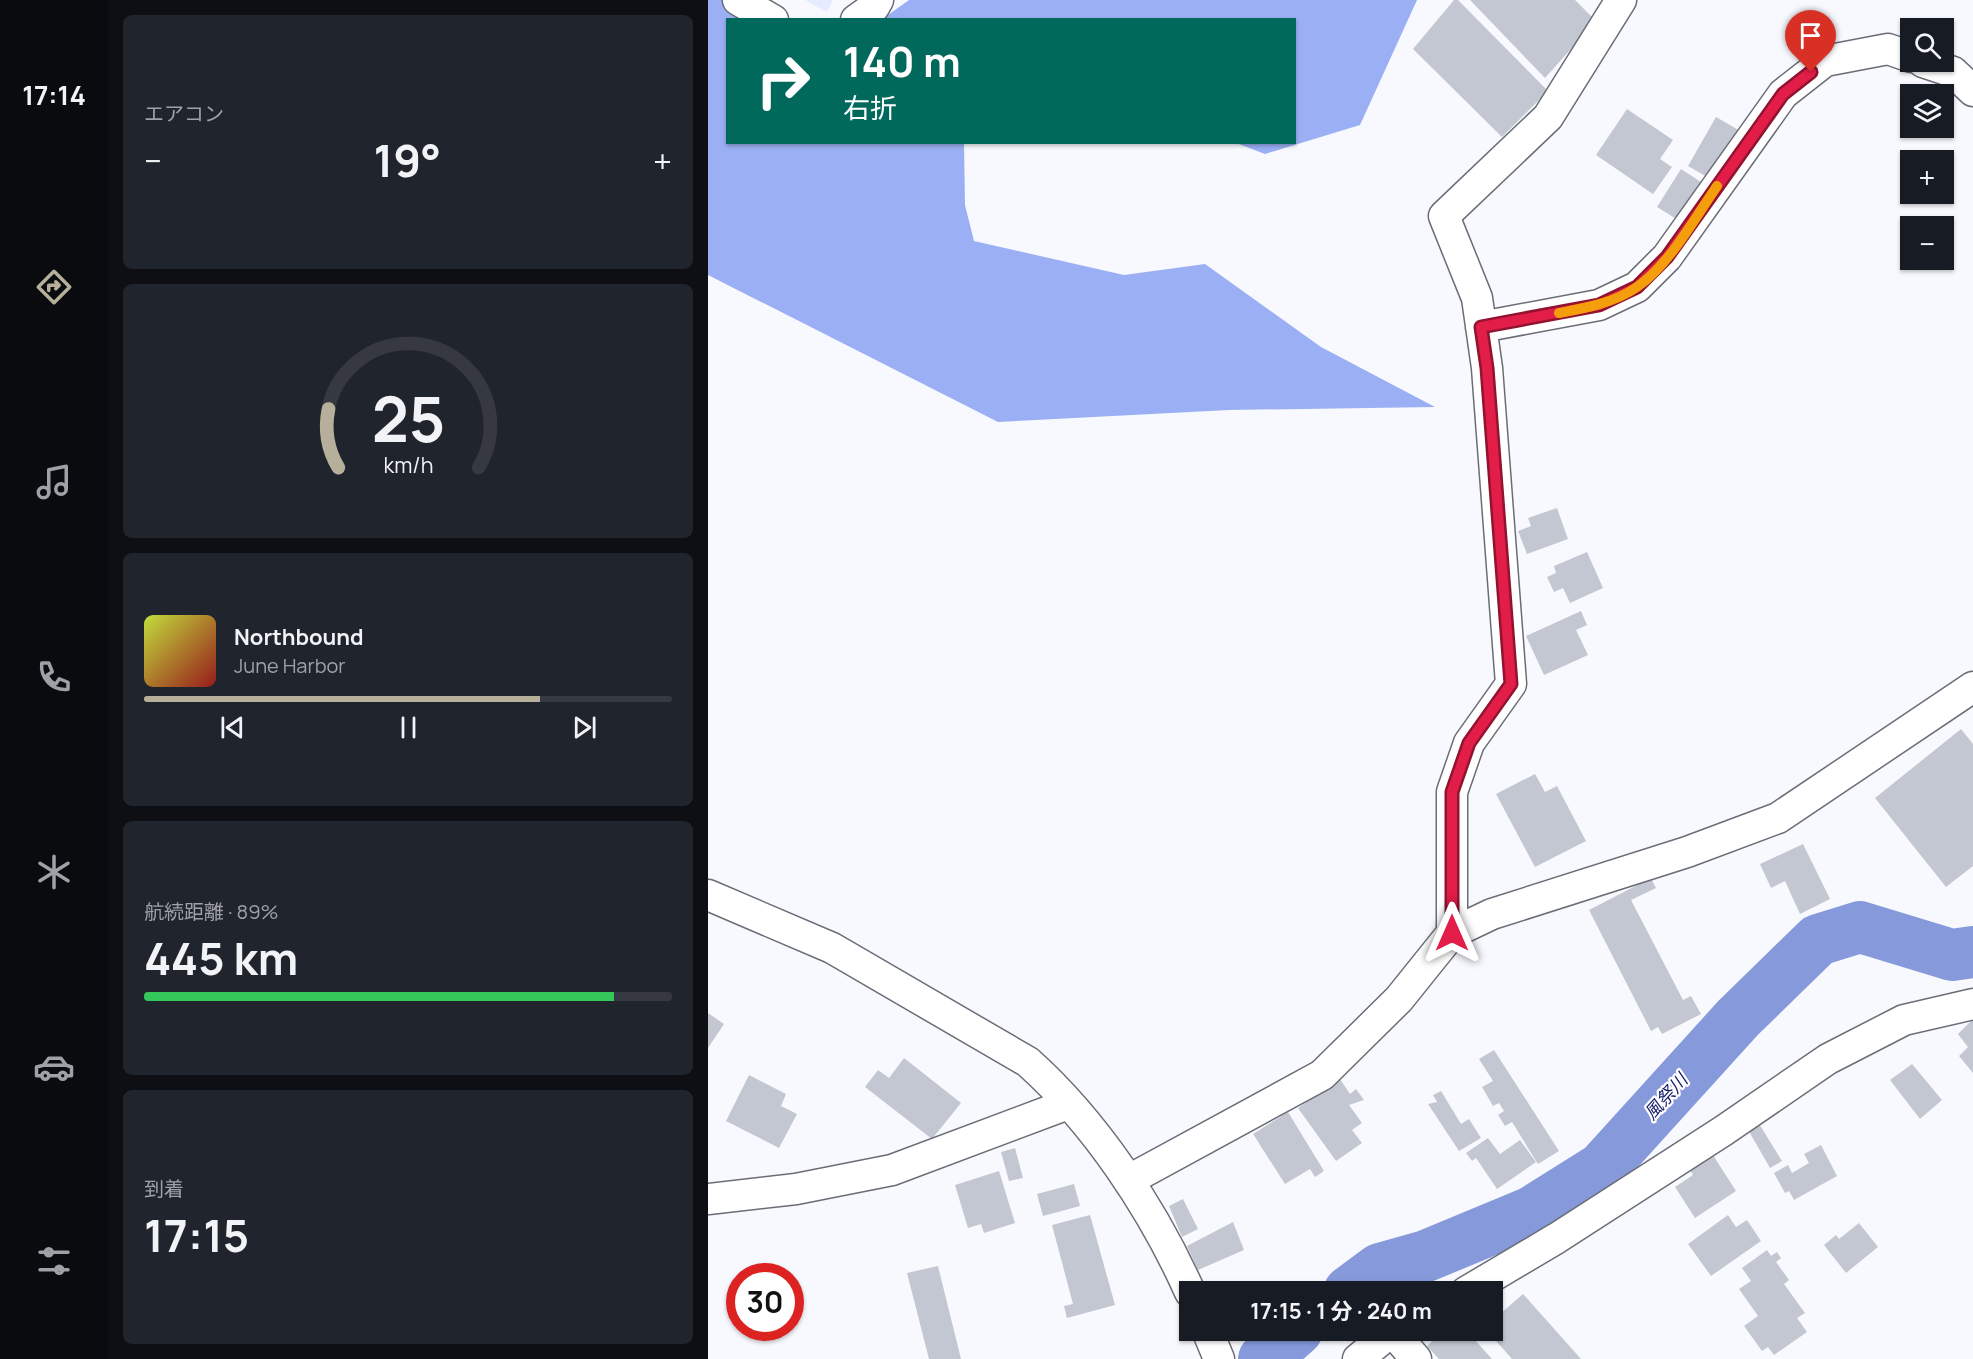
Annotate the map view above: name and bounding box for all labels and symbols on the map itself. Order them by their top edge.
pin [1785,10,1836,72]
position arrow [1420,901,1484,965]
water label: 風祭川 [1638,1067,1694,1124]
speed limit sign: 30 [726,1263,804,1341]

